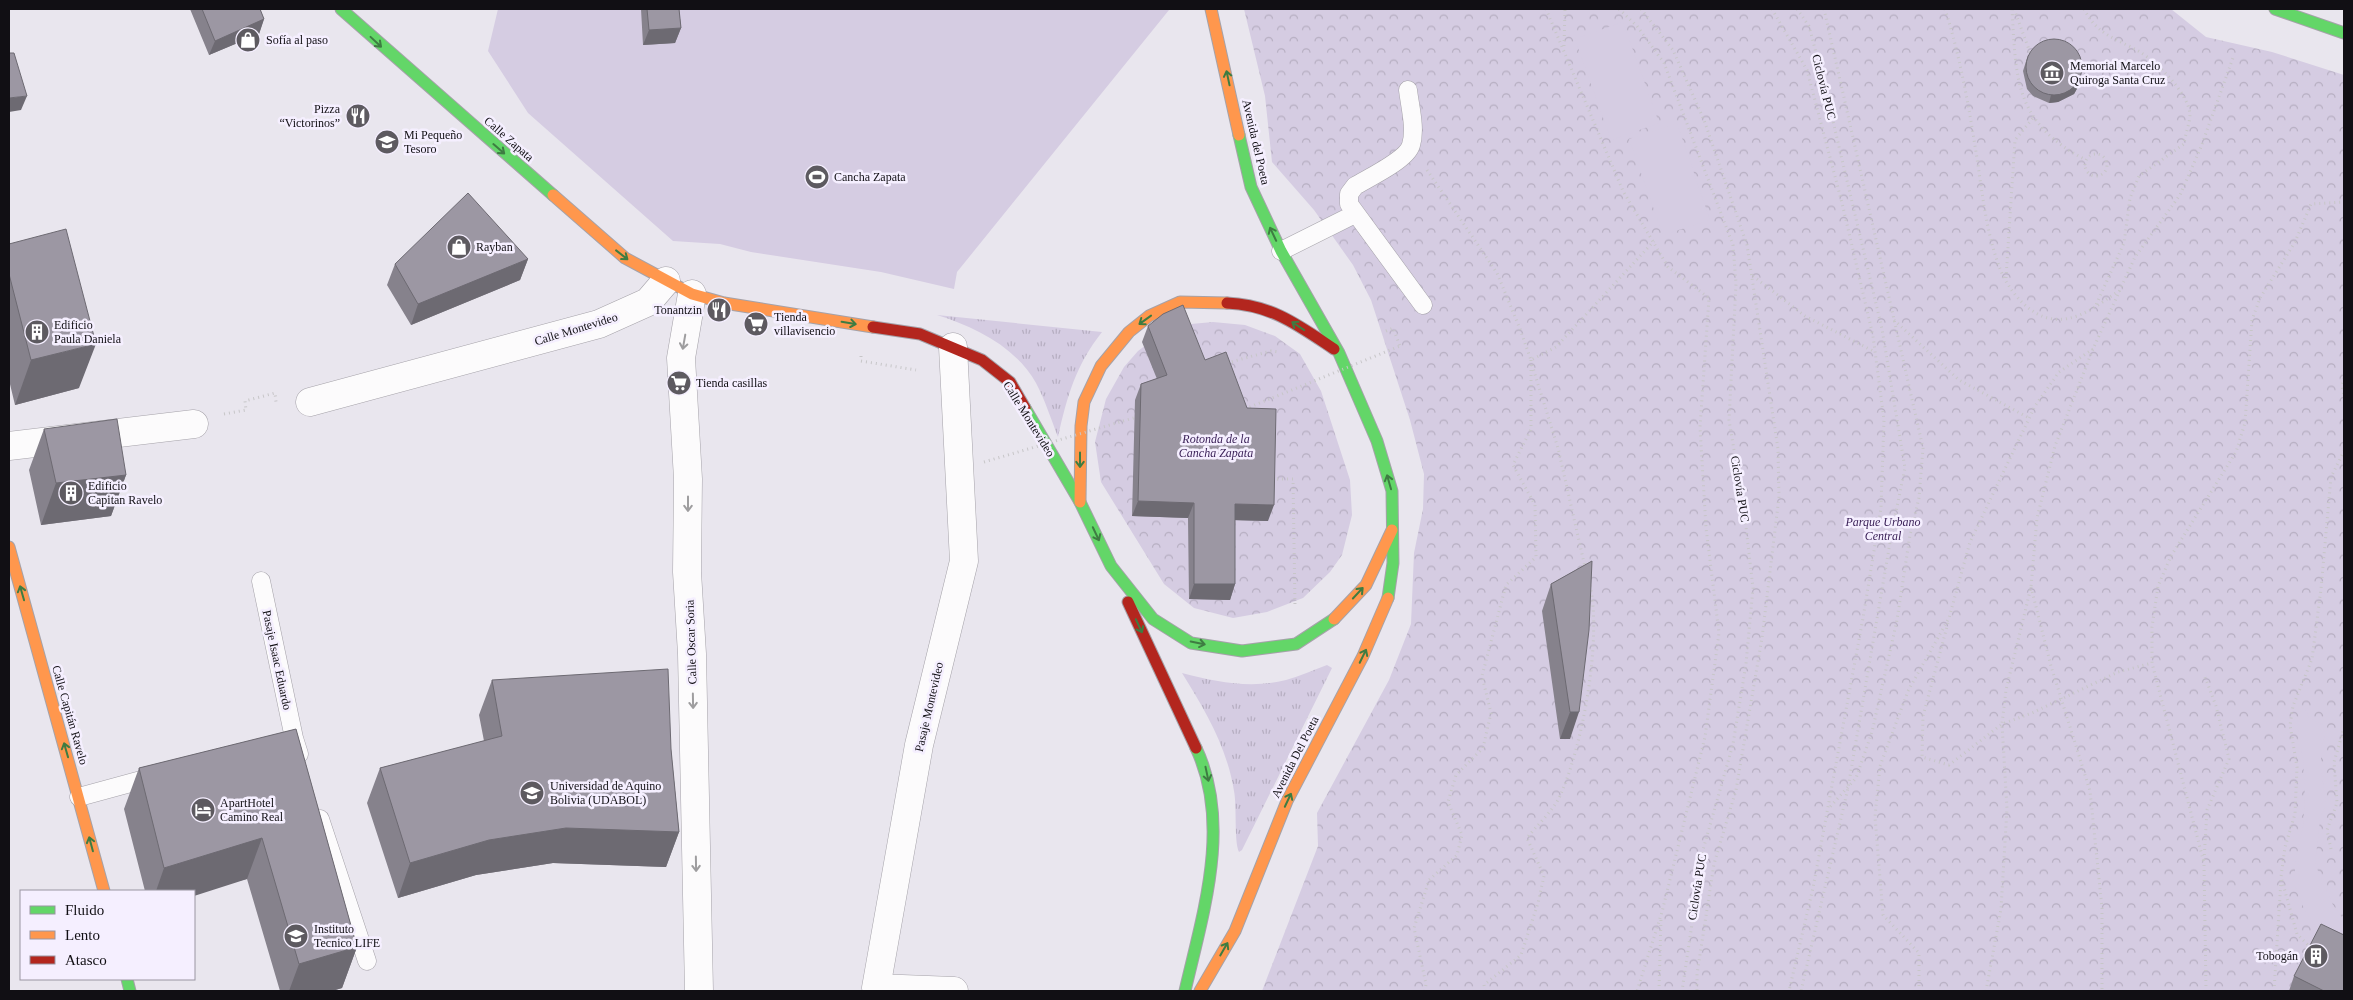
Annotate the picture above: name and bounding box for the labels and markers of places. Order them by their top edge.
shop icon: Sofía al paso [235,27,261,53]
place label: Sofía al paso [266,33,328,47]
place label: Memorial Marcelo Quiroga Santa Cruz [2070,59,2165,87]
museum icon: Memorial Marcelo Quiroga Santa Cruz [2039,60,2065,86]
place label: Pizza “Victorinos” [279,102,341,130]
restaurant icon: Pizza “Victorinos” [345,103,371,129]
place label: Mi Pequeño Tesoro [404,128,462,156]
school or university icon: Mi Pequeño Tesoro [374,129,400,155]
sports icon: Cancha Zapata [804,164,830,190]
place label: Cancha Zapata [834,170,906,184]
shop icon: Rayban [446,234,472,260]
place label: Rayban [476,240,513,254]
restaurant icon: Tonantzin [706,297,732,323]
place label: Tonantzin [654,303,702,317]
place label: Tienda villavisencio [774,310,835,338]
supermarket icon: Tienda villavisencio [743,311,769,337]
place label: Edificio Paula Daniela [54,318,122,346]
building icon: Edificio Paula Daniela [24,319,50,345]
supermarket icon: Tienda casillas [666,370,692,396]
place label: Tienda casillas [696,376,768,390]
place label: Edificio Capitan Ravelo [88,479,162,507]
building icon: Edificio Capitan Ravelo [58,480,84,506]
place label: Universidad de Aquino Bolivia (UDABOL) [550,779,661,807]
school or university icon: Universidad de Aquino Bolivia (UDABOL) [519,780,545,806]
place label: ApartHotel Camino Real [220,796,284,824]
hotel icon: ApartHotel Camino Real [190,797,216,823]
place label: Instituto Tecnico LIFE [314,922,380,950]
school or university icon: Instituto Tecnico LIFE [283,923,309,949]
building icon: Tobogán [2303,943,2329,969]
place label: Tobogán [2256,949,2298,963]

